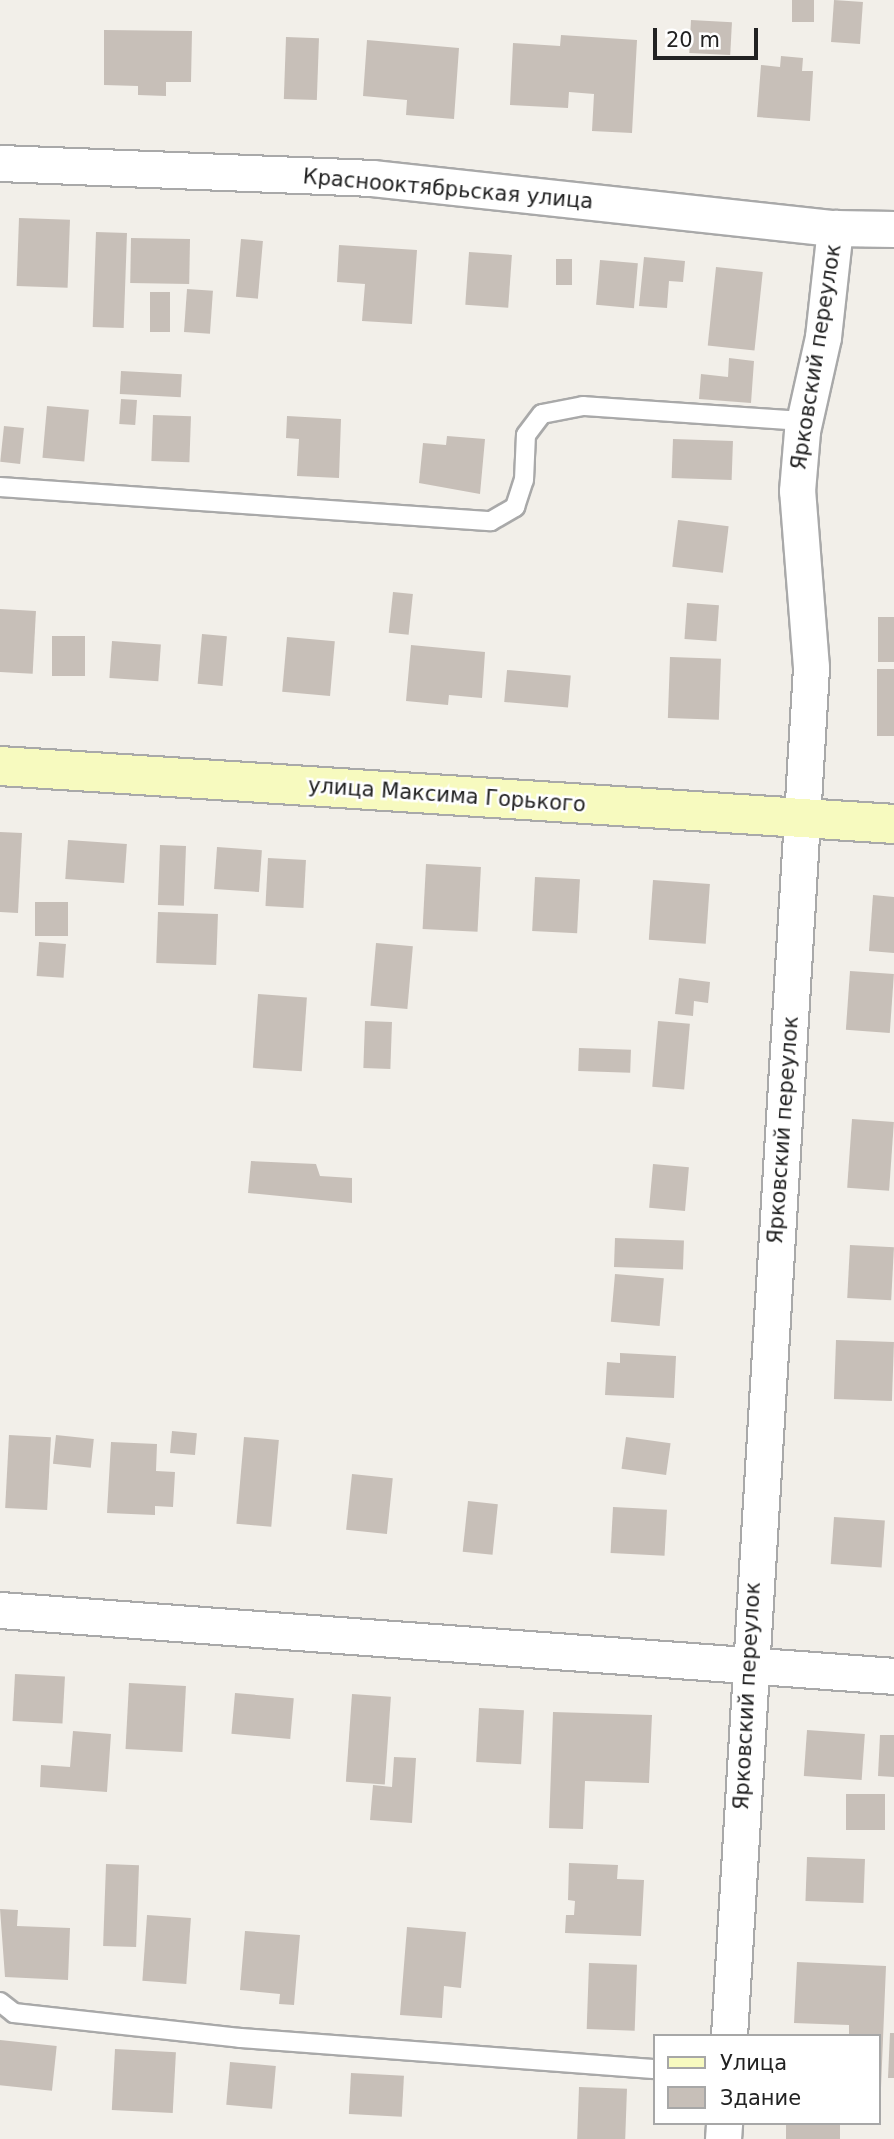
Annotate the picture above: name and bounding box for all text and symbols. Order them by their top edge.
scale bar [656,14,761,58]
text: 20 m [666,28,720,52]
street label: Краснооктябрьская улица [302,164,594,214]
street label: Ярковский переулок [786,242,846,472]
street label: улица Максима Горького [307,773,587,817]
street label: Ярковский переулок [762,1015,804,1245]
street label: Ярковский переулок [728,1581,766,1811]
legend [652,2034,880,2125]
text: Улица [720,2051,787,2075]
text: Здание [720,2086,801,2110]

